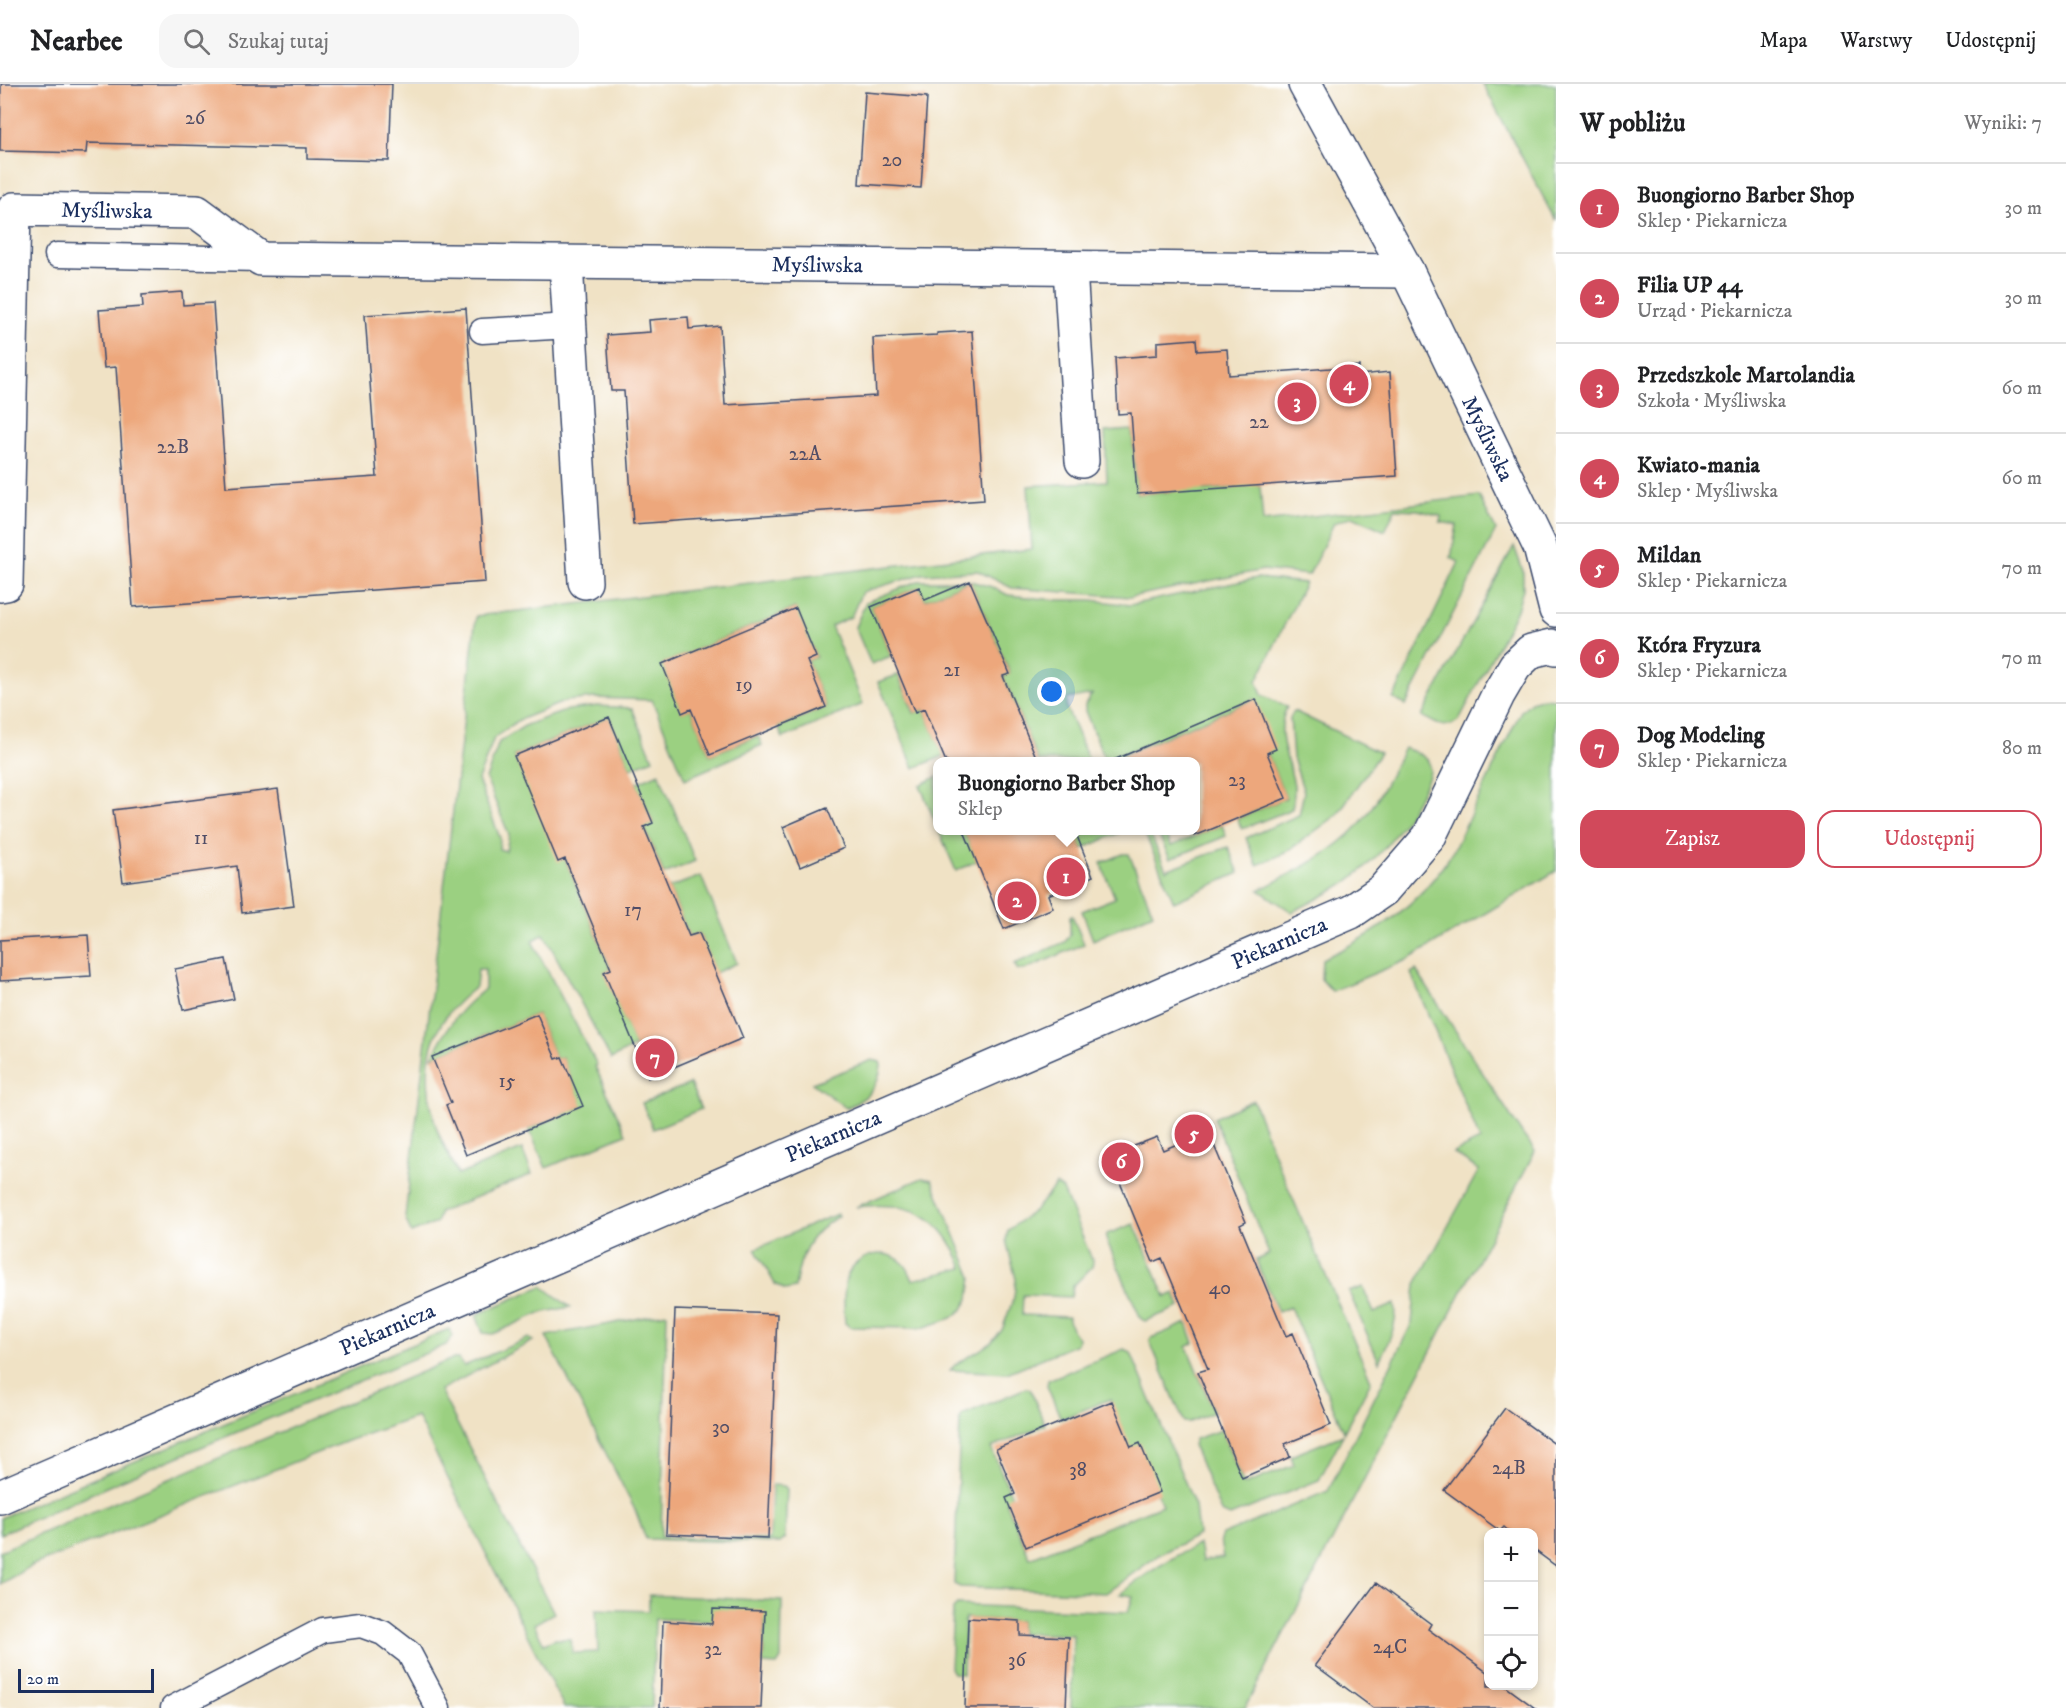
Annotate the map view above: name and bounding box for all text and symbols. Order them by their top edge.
search box [159,14,579,68]
text: Nearbee [30,24,123,59]
icon: search [180,25,213,58]
text: Szukaj tutaj [228,28,329,55]
text: Mapa [1760,28,1807,54]
text: Warstwy [1840,28,1912,54]
text: Udostępnij [1945,28,2036,54]
house number: 26 [185,106,206,131]
text: W pobliżu [1580,107,1685,140]
text: Wyniki: 7 [1964,111,2042,136]
house number: 20 [882,148,902,173]
text: Buongiorno Barber Shop [1637,182,1854,209]
street label: Myśliwska [61,196,153,225]
text: 1 [1596,196,1603,221]
text: 30 m [2004,196,2042,221]
text: Sklep · Piekarnicza [1637,209,1787,234]
street label: Myśliwska [772,251,864,279]
text: Filia UP 44 [1637,272,1742,299]
text: 2 [1595,286,1604,311]
text: 30 m [2004,286,2042,311]
text: Urząd · Piekarnicza [1637,299,1792,324]
pin: 4 [1330,362,1368,406]
text: Przedszkole Martolandia [1637,362,1855,389]
text: 3 [1596,376,1603,401]
text: 60 m [2002,376,2042,401]
pin: 3 [1278,380,1316,424]
text: Szkoła · Myśliwska [1637,389,1786,414]
street label: Myśliwska [1456,392,1520,486]
house number: 22 [1249,410,1269,435]
house number: 22B [157,435,189,460]
house number: 22A [789,442,821,467]
text: Kwiato-mania [1637,452,1760,479]
text: 4 [1594,466,1605,491]
text: 60 m [2002,466,2042,491]
text: Sklep · Myśliwska [1637,479,1778,504]
text: Mildan [1637,542,1701,569]
text: 5 [1595,556,1604,581]
text: 70 m [2001,556,2042,581]
text: Sklep · Piekarnicza [1637,569,1787,594]
text: Która Fryzura [1637,632,1761,659]
text: 6 [1594,646,1605,671]
text: 70 m [2001,646,2042,671]
house number: 21 [943,658,961,683]
text: Sklep · Piekarnicza [1637,659,1787,684]
house number: 19 [735,673,753,698]
your location [1037,677,1066,706]
text: Dog Modeling [1637,722,1765,749]
text: 7 [1594,736,1605,761]
text: 80 m [2002,736,2042,761]
text: Sklep · Piekarnicza [1637,749,1787,774]
popup [933,757,1200,835]
house number: 23 [1228,768,1246,793]
text: Buongiorno Barber Shop [958,770,1175,797]
text: Sklep [958,797,1003,822]
button: Zapisz [1580,810,1805,868]
button: Udostępnij [1817,810,2042,868]
house number: 11 [194,826,208,851]
pin: 1 [1046,854,1086,900]
pin: 2 [998,878,1036,924]
house number: 17 [624,898,642,923]
street label: Piekarnicza [1227,910,1332,976]
pin: 7 [636,1036,674,1080]
house number: 15 [498,1069,516,1094]
street label: Piekarnicza [781,1103,886,1169]
pin: 5 [1174,1112,1214,1156]
pin: 6 [1102,1140,1140,1184]
house number: 40 [1209,1276,1231,1301]
street label: Piekarnicza [335,1296,440,1362]
house number: 30 [712,1415,730,1440]
house number: 24B [1492,1456,1526,1481]
house number: 38 [1069,1458,1087,1483]
map controls [1484,1528,1538,1690]
button: + [1484,1528,1538,1582]
button: − [1484,1582,1538,1636]
house number: 24C [1373,1635,1407,1660]
button: locate [1484,1636,1538,1690]
house number: 32 [704,1637,722,1662]
house number: 36 [1008,1648,1027,1673]
scale bar [18,1666,154,1694]
text: 20 m [27,1669,59,1689]

